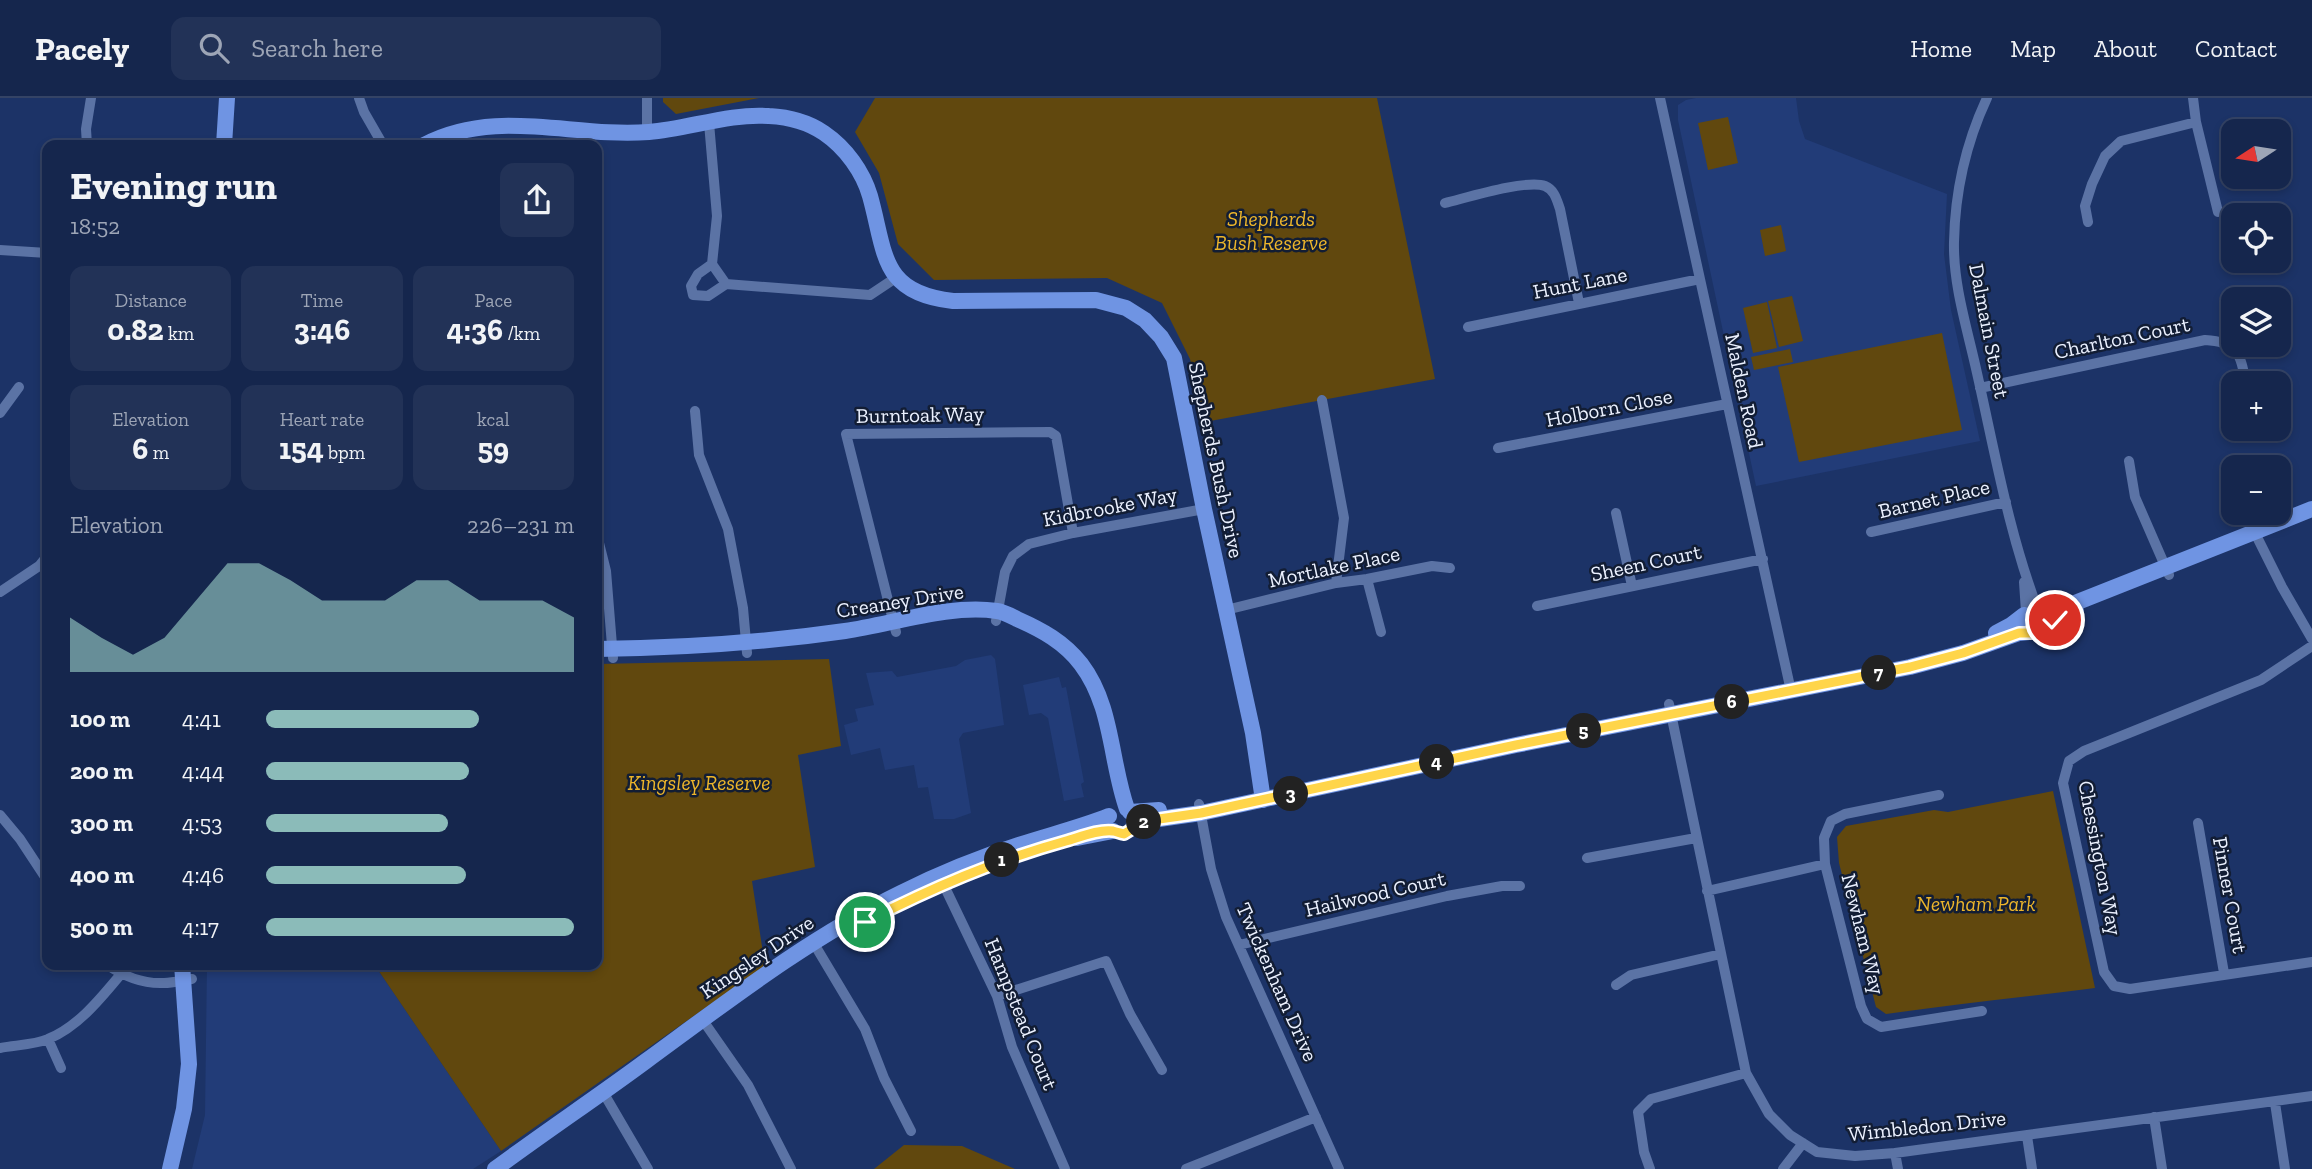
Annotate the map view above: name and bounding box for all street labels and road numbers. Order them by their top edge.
street label: Hunt Lane [1531,261,1629,304]
street label: Dalmain Street [1964,261,2015,401]
street label: Charlton Court [2052,311,2192,364]
street label: Malden Road [1720,331,1769,451]
street label: Shepherds Bush Drive [1183,360,1250,560]
street label: Holborn Close [1544,383,1674,432]
street label: Burntoak Way [856,401,985,428]
street label: Barnet Place [1876,474,1992,523]
street label: Kidbrooke Way [1041,481,1179,532]
street label: Sheen Court [1588,539,1704,586]
street label: Mortlake Place [1266,540,1402,593]
street label: Creaney Drive [835,578,965,623]
street label: Chessington Way [2073,779,2128,938]
street label: Pinner Court [2208,835,2253,955]
street label: Hailwood Court [1302,865,1448,922]
street label: Newham Way [1836,871,1891,997]
street label: Twickenham Drive [1231,899,1324,1065]
street label: Kingsley Drive [695,909,818,1004]
street label: Hampstead Court [980,934,1063,1094]
street label: Wimbledon Drive [1847,1105,2007,1146]

